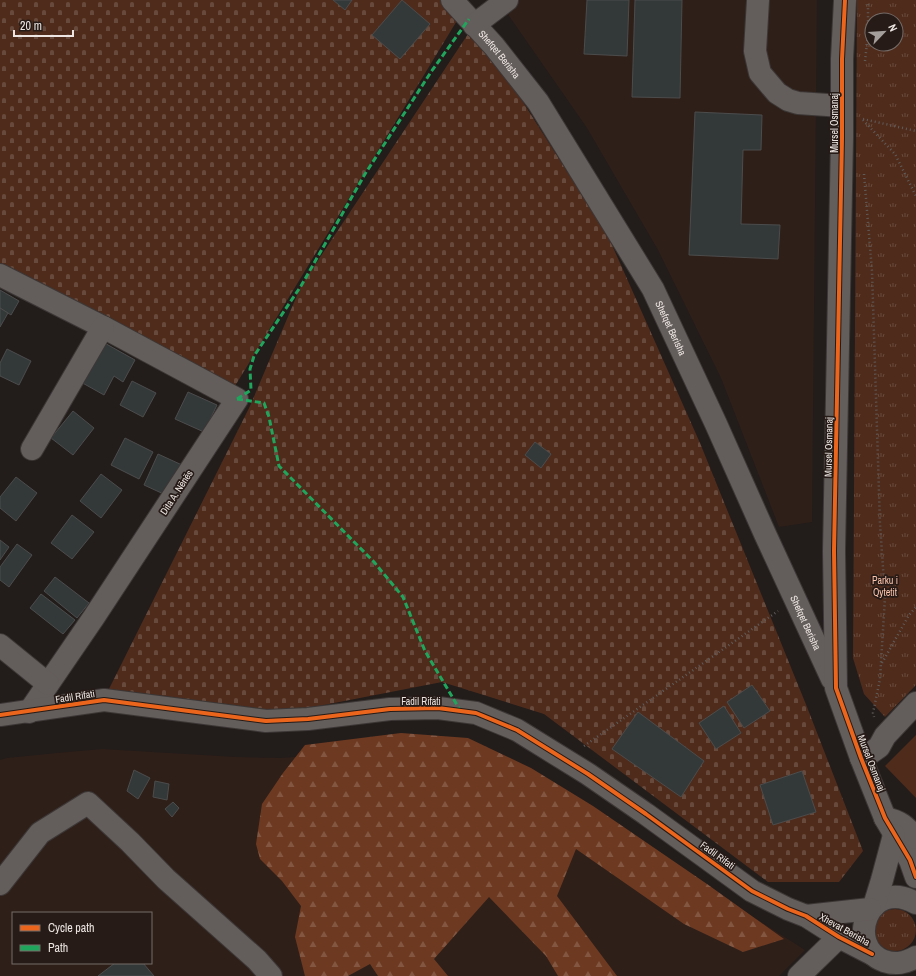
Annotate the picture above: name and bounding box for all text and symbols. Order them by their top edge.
scale bar [14,12,73,38]
north arrow [864,12,904,52]
text: 20 m [20,18,42,34]
text: N [885,22,901,34]
street label: Shefqet Berisha [476,27,523,81]
street label: Mursel Osmanaj [828,93,841,153]
street label: Shefqet Berisha [652,299,689,358]
street label: Mursel Osmanaj [821,417,836,477]
street label: Dita A. Nënës [157,468,196,517]
park label: Parku i Qytetit [872,574,898,599]
street label: Shefqet Berisha [787,593,824,653]
street label: Fadil Rifati [54,687,96,706]
street label: Fadil Rifati [401,695,441,708]
street label: Mursel Osmanaj [855,733,888,794]
street label: Fadil Rifati [698,838,738,872]
street label: Xhevat Berisha [817,910,873,949]
legend [12,912,152,964]
text: Cycle path [48,920,95,936]
text: Path [48,940,68,956]

